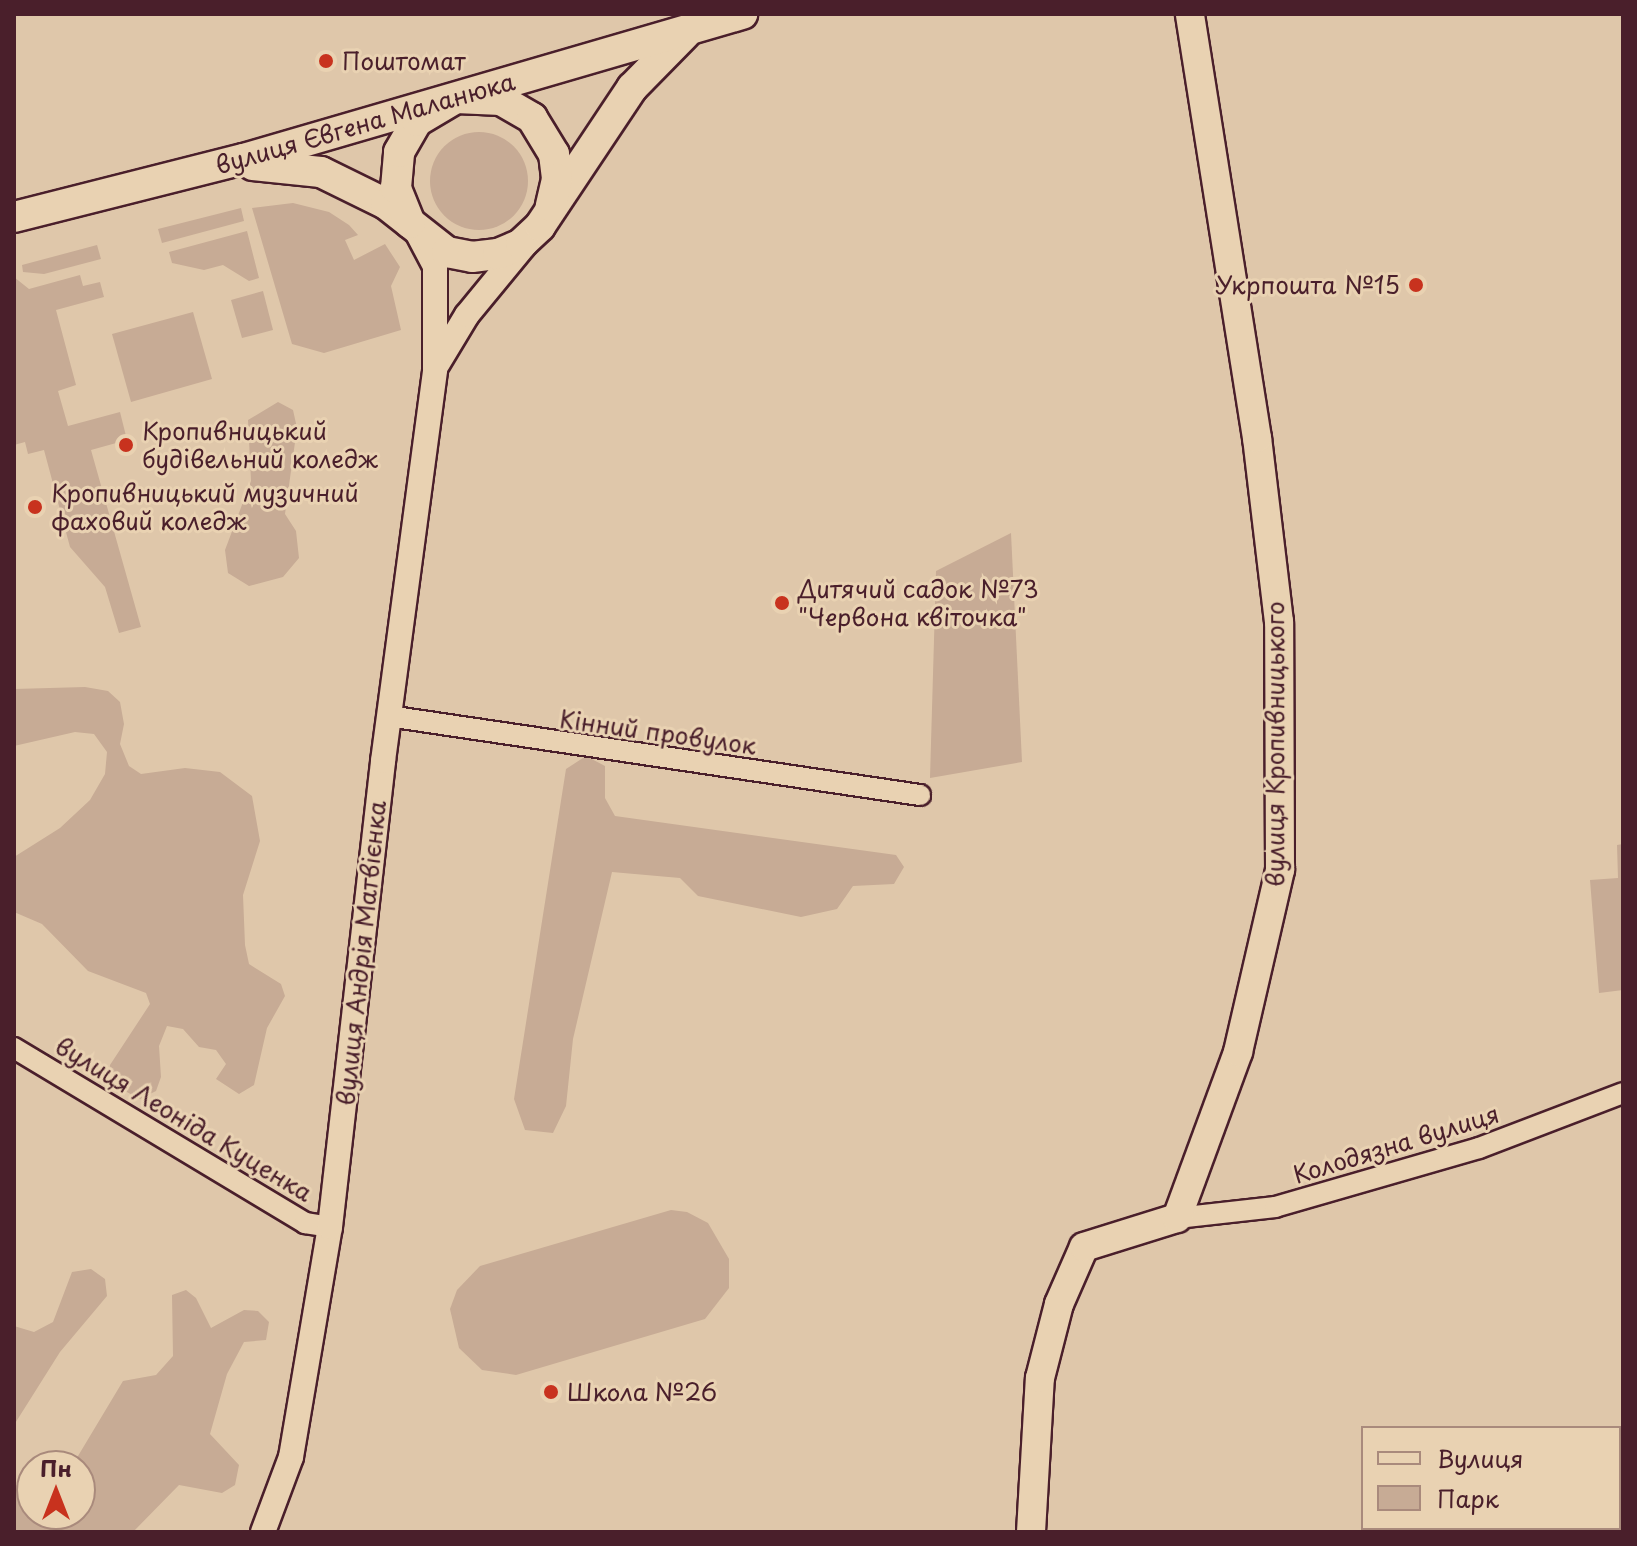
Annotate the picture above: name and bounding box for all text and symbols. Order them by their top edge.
place label: Поштомат [342,47,466,75]
marker: Поштомат [317,52,335,70]
street label: вулиця Євгена Маланюка [211,66,519,180]
place label: Укрпошта №15 [1215,271,1400,299]
marker: Укрпошта №15 [1407,276,1425,294]
place label: Кропивницький будівельний коледж [142,417,380,473]
marker: Кропивницький будівельний коледж [117,436,135,454]
place label: Кропивницький музичний фаховий коледж [51,479,359,535]
marker: Кропивницький музичний фаховий коледж [26,498,44,516]
place label: Дитячий садок №73 "Червона квіточка" [798,575,1040,631]
marker: Дитячий садок №73 "Червона квіточка" [773,594,791,612]
street label: вулиця Кропивницького [1261,601,1289,887]
street label: Кінний провулок [558,704,758,760]
street label: вулиця Андрія Матвієнка [331,799,391,1107]
street label: вулиця Леоніда Куценка [49,1030,319,1208]
street label: Колодязна вулиця [1289,1099,1503,1189]
place label: Школа №26 [567,1378,718,1406]
marker: Школа №26 [542,1383,560,1401]
legend [1361,1426,1621,1530]
text: Вулиця [1437,1440,1523,1476]
north arrow [16,1450,96,1530]
text: Пн [40,1451,72,1484]
text: Парк [1437,1480,1499,1516]

